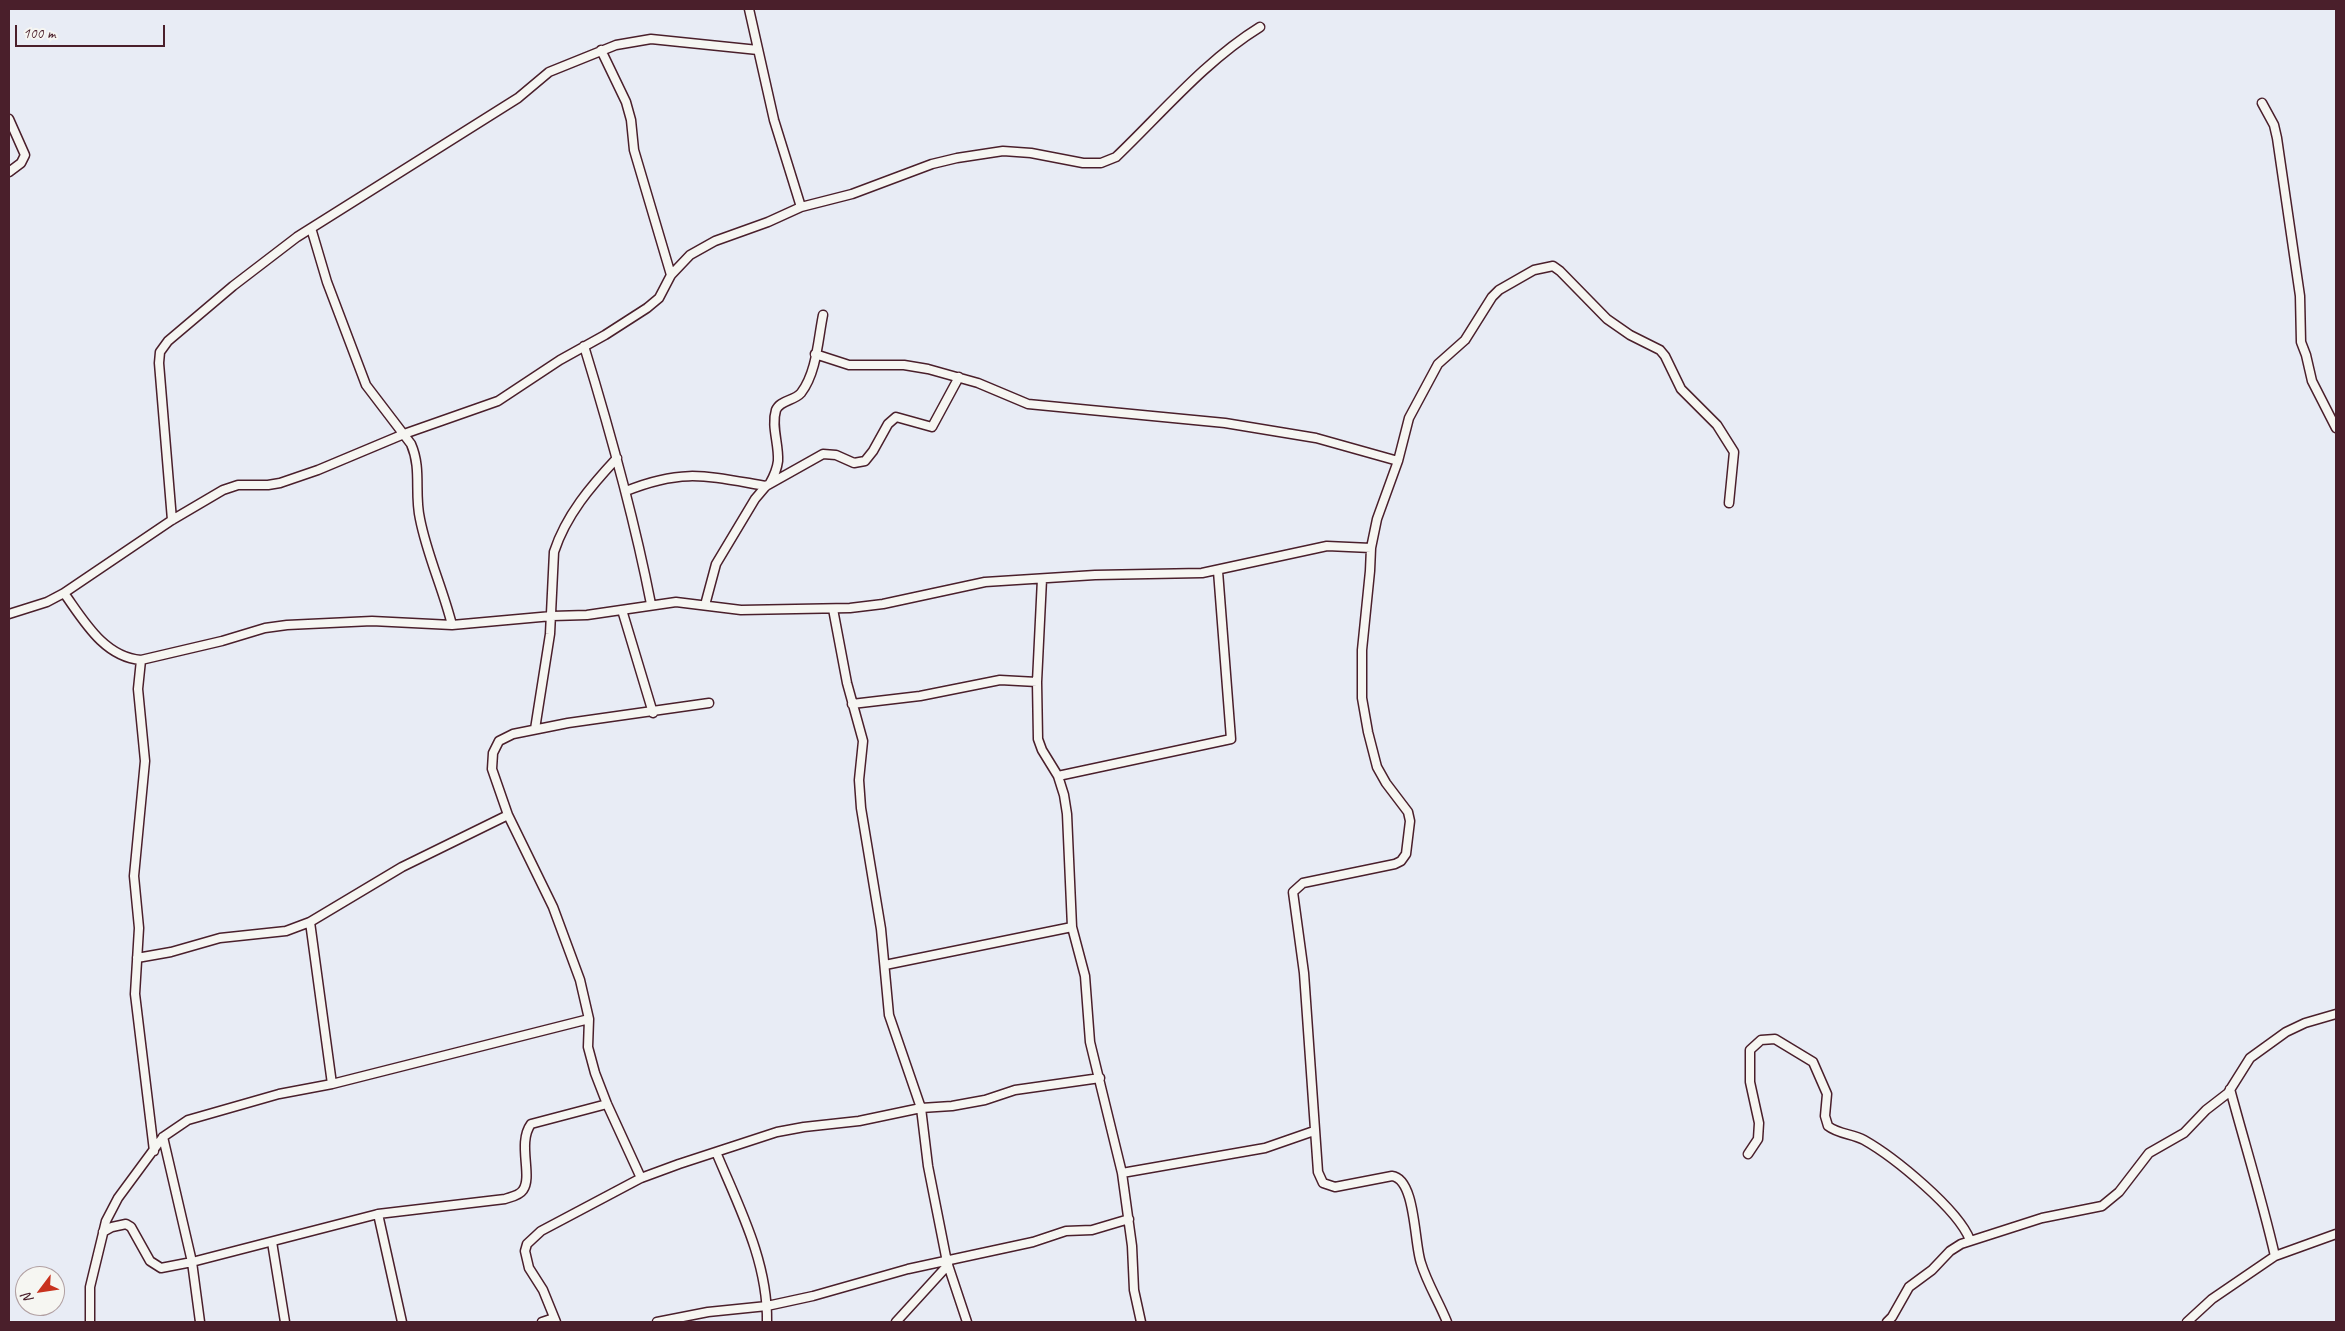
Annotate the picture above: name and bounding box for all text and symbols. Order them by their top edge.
scale bar [18,15,168,47]
text: 100 m [23,24,55,43]
north arrow [15,1266,65,1316]
text: N [18,1290,37,1307]

